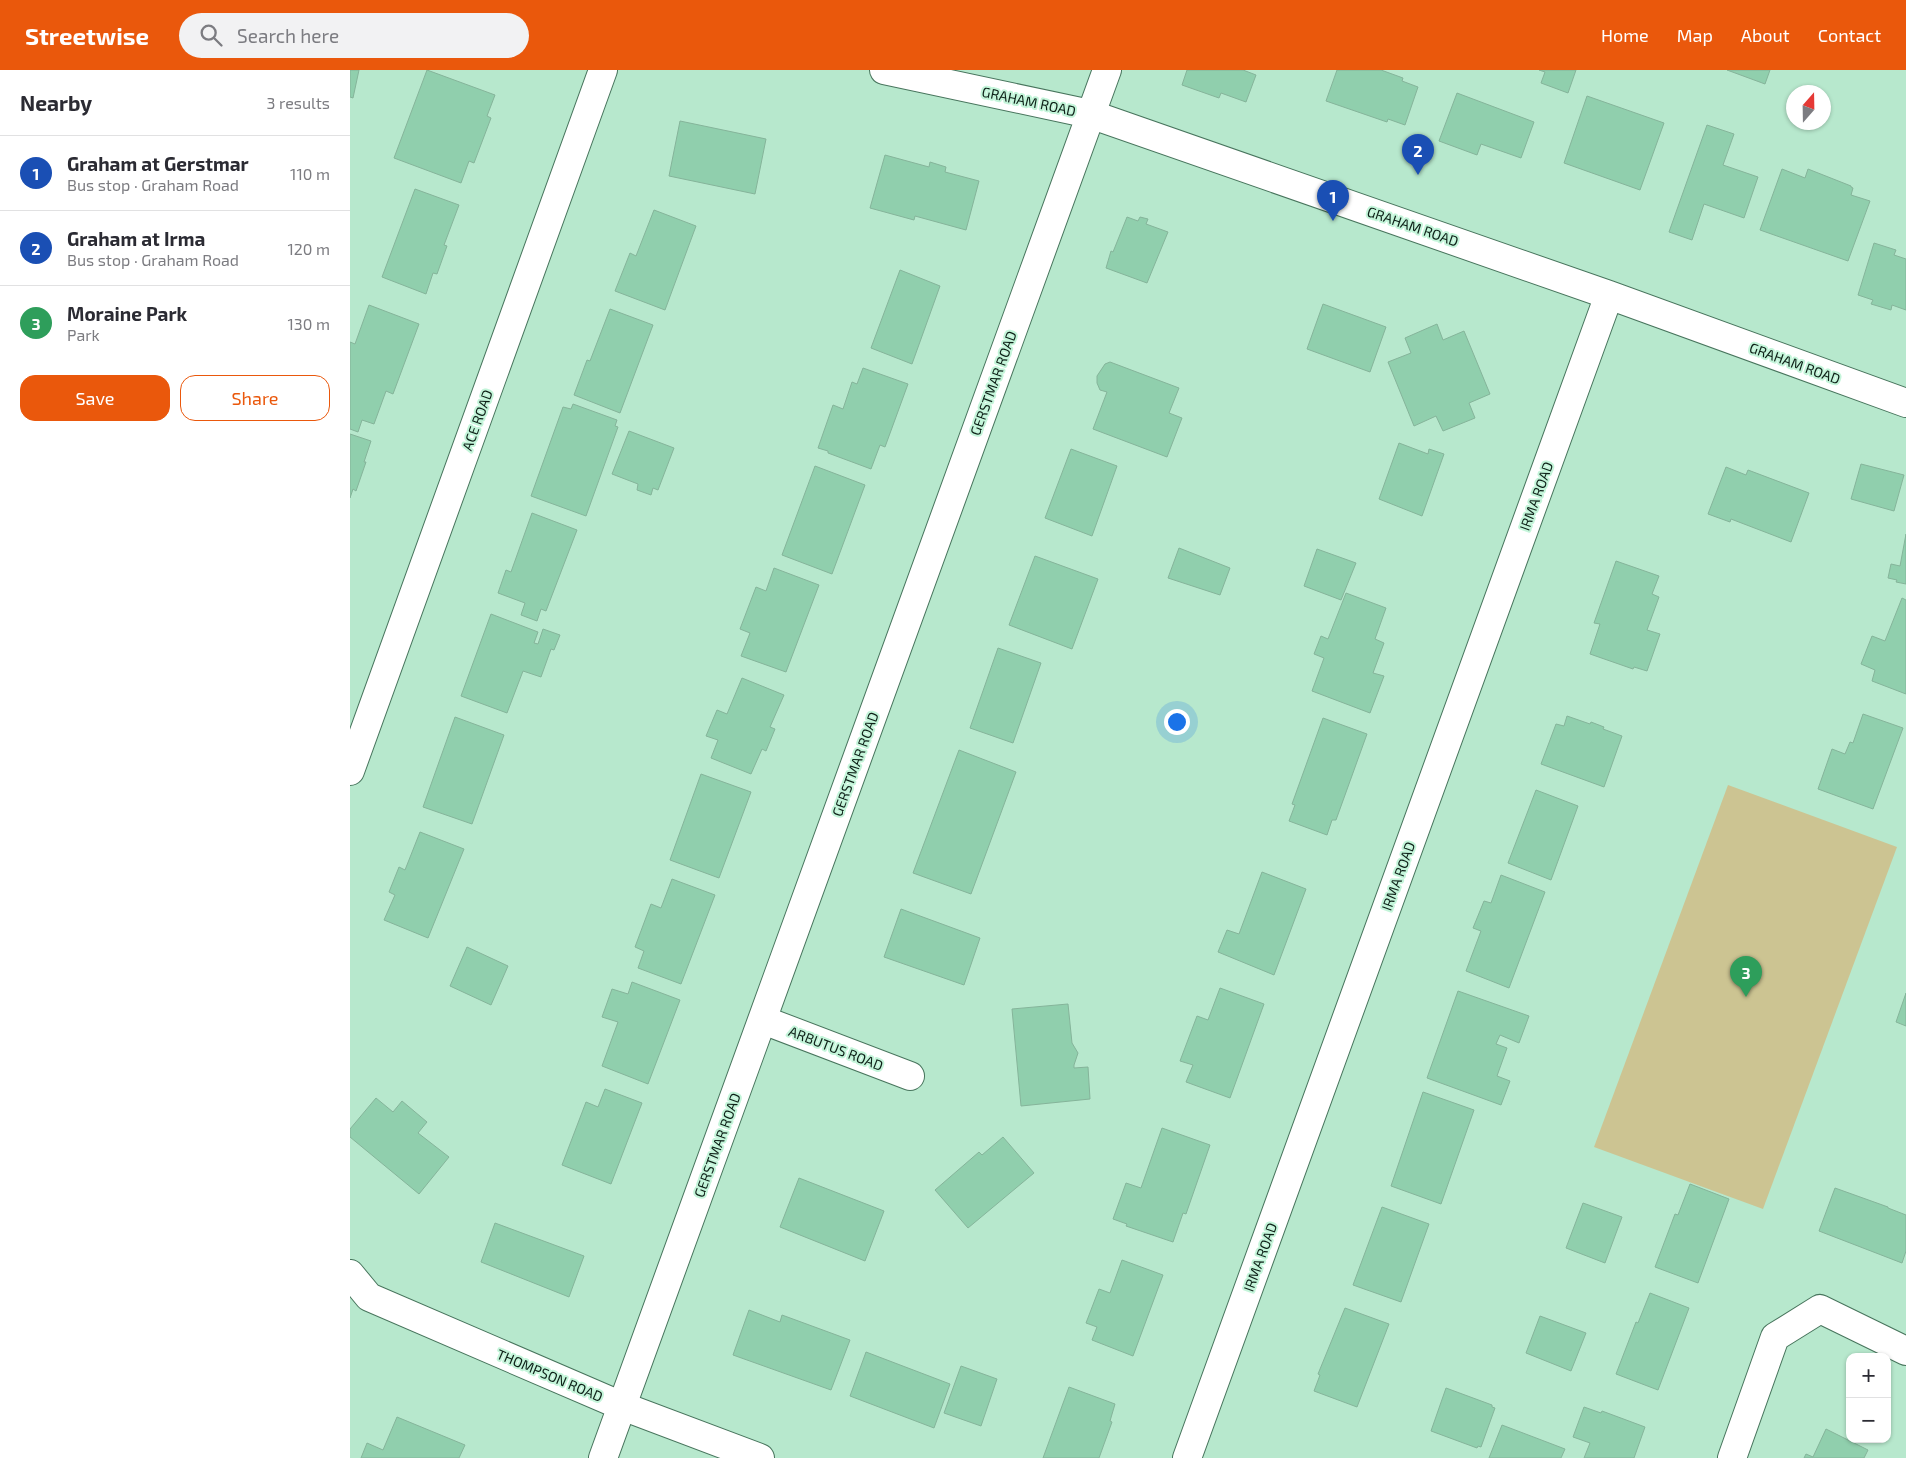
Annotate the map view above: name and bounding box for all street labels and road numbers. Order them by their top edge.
street label: GRAHAM ROAD [980,83,1078,119]
street label: GRAHAM ROAD [1365,202,1461,250]
street label: GERSTMAR ROAD [966,328,1020,438]
street label: GRAHAM ROAD [1747,339,1843,387]
street label: ACE ROAD [458,387,496,453]
street label: IRMA ROAD [1516,459,1556,533]
street label: GERSTMAR ROAD [828,709,882,819]
street label: IRMA ROAD [1378,839,1418,913]
street label: ARBUTUS ROAD [786,1022,886,1074]
street label: GERSTMAR ROAD [690,1090,744,1200]
street label: IRMA ROAD [1240,1220,1280,1294]
street label: THOMPSON ROAD [494,1345,606,1405]

